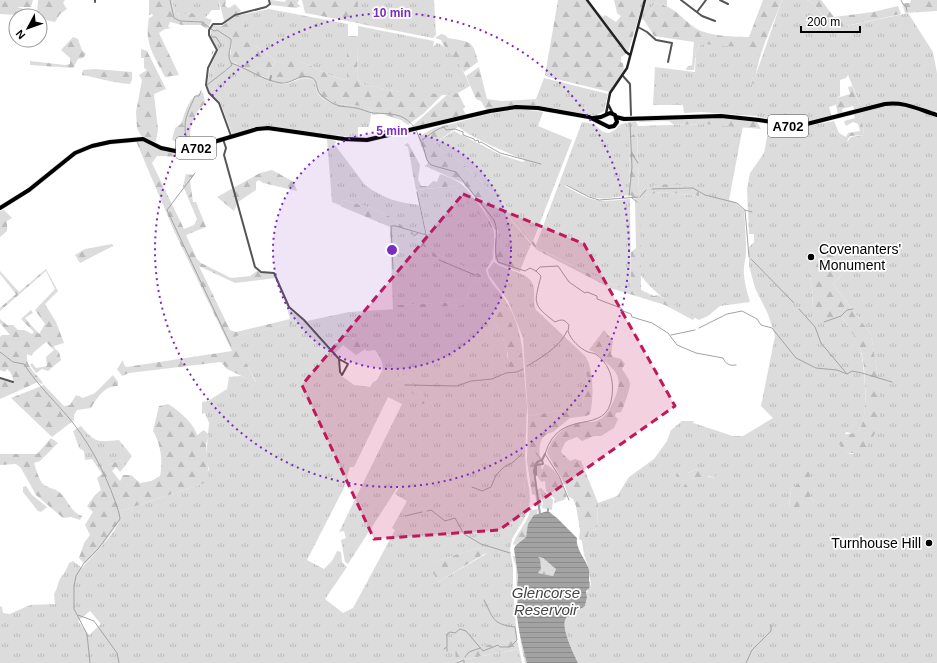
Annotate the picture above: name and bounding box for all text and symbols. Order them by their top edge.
text: 10 min [373,6,411,20]
north arrow [8,8,48,48]
scale bar [801,8,860,34]
text: 200 m [807,15,840,29]
text: N [13,28,28,41]
road number: A702 [768,115,808,137]
text: 5 min [376,124,408,138]
road number: A702 [176,137,216,159]
place label: Covenanters' Monument [819,241,901,273]
centre of rings [385,243,399,257]
marker: Covenanters' Monument [806,252,816,262]
place label: Turnhouse Hill [831,535,921,551]
marker: Turnhouse Hill [924,538,934,548]
water label: Glencorse Reservoir [512,584,580,618]

